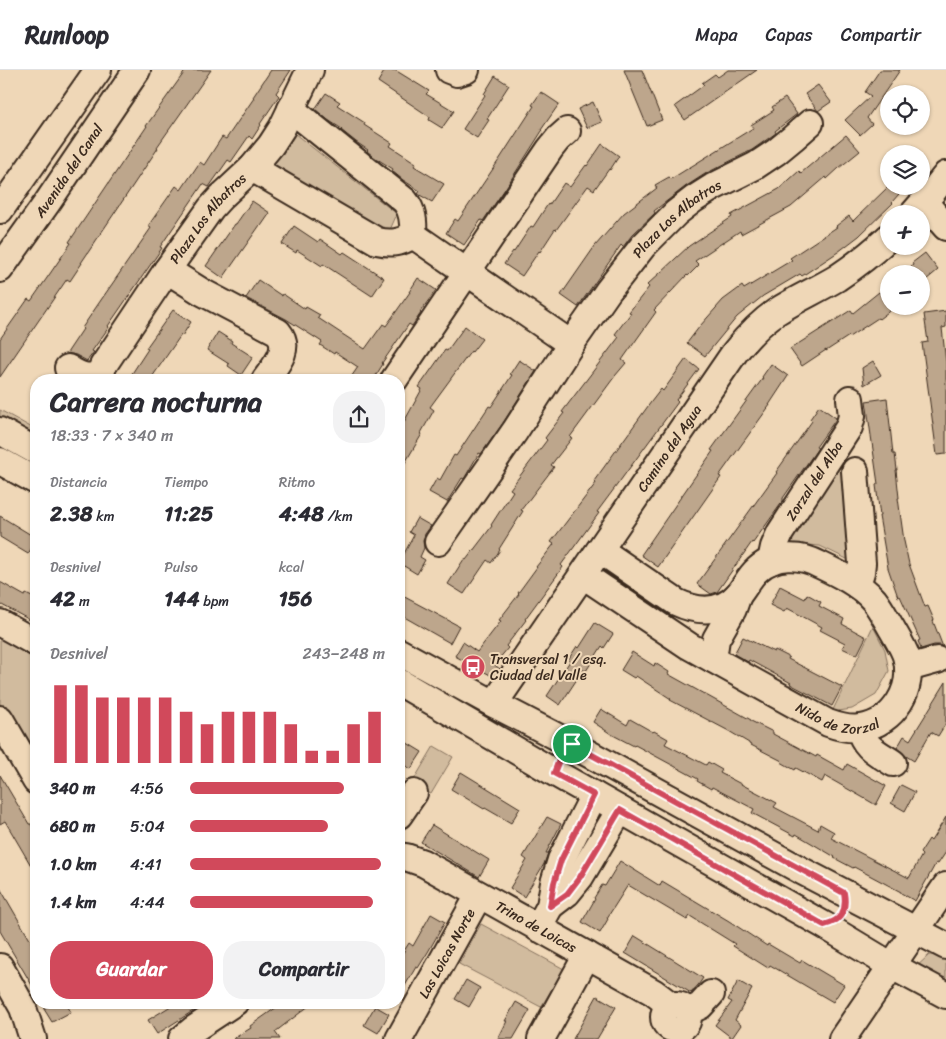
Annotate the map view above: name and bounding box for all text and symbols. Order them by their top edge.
text: Runloop [25,14,109,56]
text: Mapa [695,19,738,51]
text: Capas [766,19,813,51]
text: Compartir [841,19,921,51]
map controls [880,85,930,315]
button: locate [880,85,930,135]
street label: Avenida del Canal [27,118,110,224]
button: layers [880,145,930,195]
street label: Plaza Los Albatros [163,166,253,269]
street label: Plaza Los Albatros [626,172,726,263]
button: + [880,205,930,255]
button: − [880,265,930,315]
text: Carrera nocturna [50,377,262,426]
button: share [333,391,385,443]
street label: Camino del Agua [630,399,708,497]
text: 18:33 · 7 × 340 m [50,421,173,450]
street label: Zorzal del Alba [779,435,850,526]
text: Distancia [50,470,107,495]
text: Tiempo [164,470,208,495]
text: Ritmo [279,470,315,495]
text: 2.38 [50,495,93,533]
text: 11:25 [164,495,214,533]
text: 4:48 [279,495,324,533]
text: km [93,504,114,529]
text: /km [324,504,353,529]
text: Desnivel [50,555,101,580]
text: Pulso [164,555,198,580]
text: kcal [279,555,304,580]
text: 42 [50,580,75,618]
text: 144 [164,580,200,618]
text: 156 [279,580,312,618]
text: m [75,589,90,614]
text: bpm [200,589,229,614]
text: Desnivel [50,639,108,668]
text: 243–248 m [303,639,385,668]
place label: Transversal 1 / esq. Ciudad del Valle [490,647,607,688]
bus stop icon: Transversal 1 / esq. Ciudad del Valle [460,654,486,680]
street label: Nido de Zorzal [791,695,885,741]
pin [551,723,593,765]
icon: arrive [558,730,586,758]
text: 340 m [50,774,95,803]
text: 4:56 [130,774,164,803]
text: 680 m [50,812,95,841]
text: 5:04 [130,812,165,841]
text: 1.0 km [50,850,97,879]
text: 4:41 [130,850,162,879]
text: 1.4 km [50,888,97,917]
text: 4:44 [130,888,165,917]
street label: Trino de Loicas [491,894,582,960]
street label: Las Loicas Norte [411,903,482,1003]
button: Guardar [50,941,213,999]
button: Compartir [223,941,385,999]

